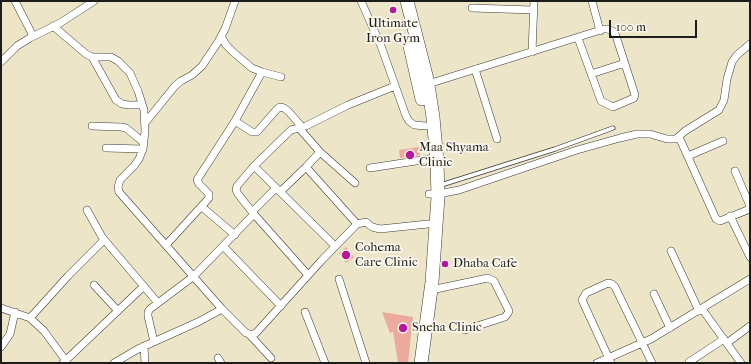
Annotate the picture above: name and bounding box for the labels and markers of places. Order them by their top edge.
marker: Ultimate Iron Gym [388,5,398,15]
place label: Ultimate Iron Gym [366,16,420,47]
place label: Maa Shyama Clinic [419,140,489,171]
marker: Maa Shyama Clinic [404,149,416,161]
place label: Cohema Care Clinic [355,240,418,271]
marker: Cohema Care Clinic [340,249,352,261]
place label: Dhaba Cafe [453,256,517,272]
marker: Dhaba Cafe [440,259,450,269]
place label: Sneha Clinic [412,320,482,336]
marker: Sneha Clinic [397,322,409,334]

